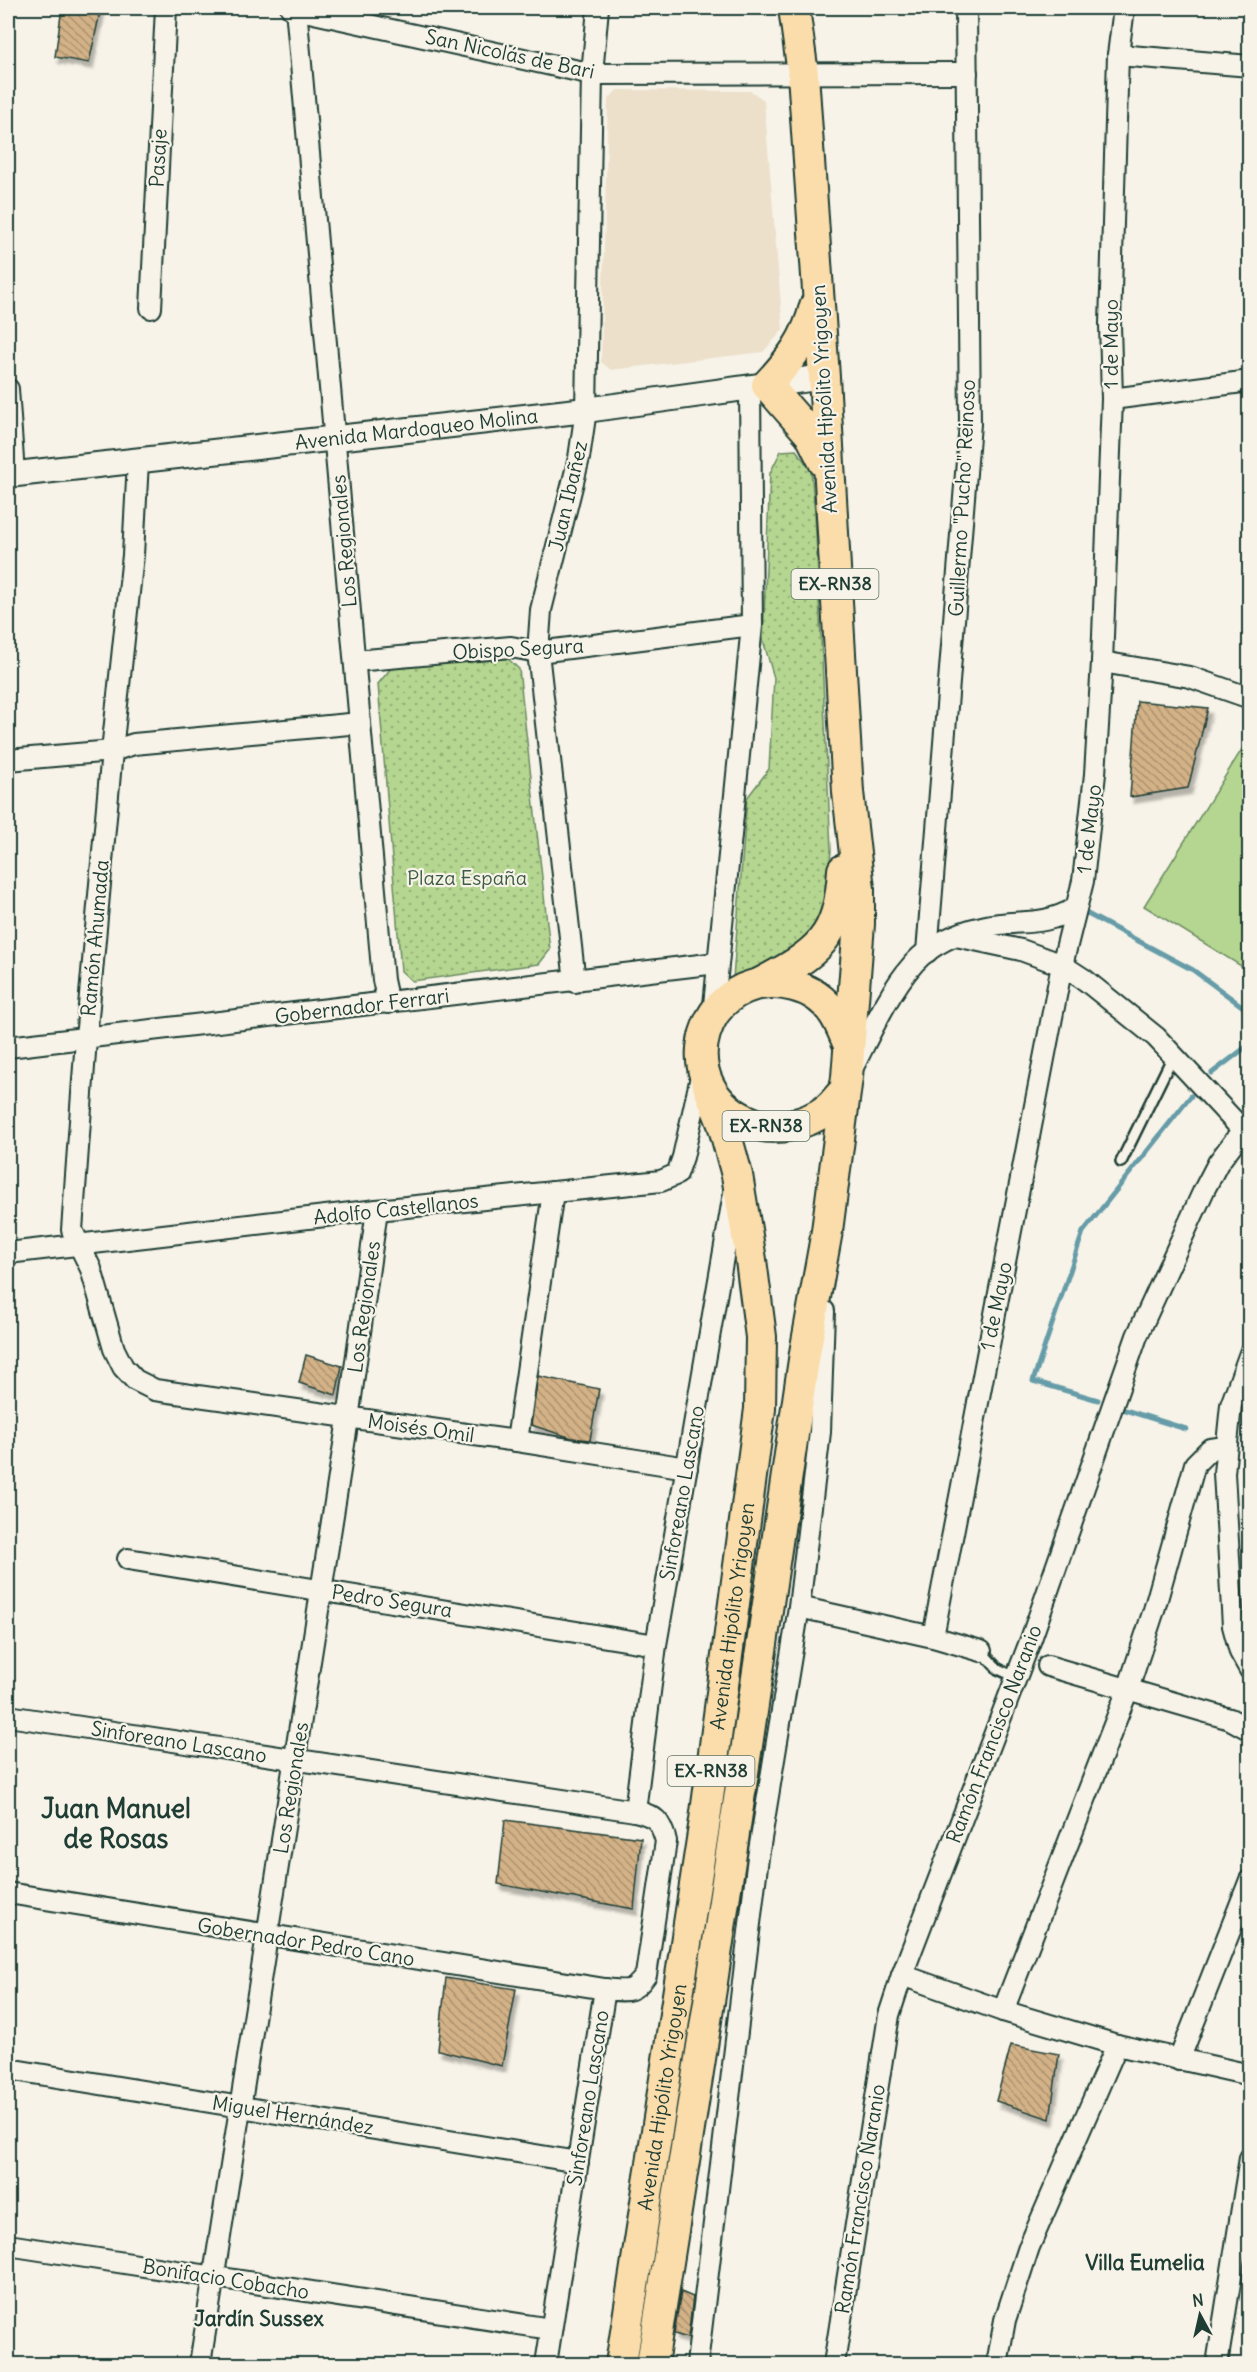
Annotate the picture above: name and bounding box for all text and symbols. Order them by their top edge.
street label: San Nicolás de Bari [423,23,597,84]
street label: Pasaje [143,128,172,188]
street label: Avenida Hipólito Yrigoyen [805,284,842,514]
street label: 1 de Mayo [1098,299,1123,389]
street label: Guillermo "Pucho" Reinoso [943,379,980,617]
street label: Avenida Mardoqueo Molina [293,402,539,455]
street label: Juan Ibañez [543,438,592,554]
street label: Los Regionales [325,474,362,608]
road number: EX-RN38 [792,569,878,599]
street label: Obispo Segura [452,633,584,664]
street label: 1 de Mayo [1071,783,1106,875]
street label: Ramón Ahumada [75,859,114,1017]
park label: Plaza España [407,865,527,890]
street label: Gobernador Ferrari [273,982,451,1029]
road number: EX-RN38 [722,1111,810,1141]
street label: Adolfo Castellanos [312,1187,480,1230]
street label: Los Regionales [342,1239,385,1375]
street label: 1 de Mayo [974,1259,1017,1352]
street label: Sinforeano Lascano [654,1403,709,1582]
street label: Moisés Omil [366,1408,476,1447]
street label: Avenida Hipólito Yrigoyen [704,1501,759,1732]
street label: Pedro Segura [330,1579,454,1622]
street label: Ramón Francisco Naranio [940,1621,1047,1847]
street label: Sinforeano Lascano [89,1715,269,1768]
street label: Los Regionales [268,1720,313,1856]
road number: EX-RN38 [668,1756,754,1786]
district label: Juan Manuel de Rosas [41,1792,191,1855]
street label: Gobernador Pedro Cano [196,1912,416,1971]
street label: Avenida Hipólito Yrigoyen [632,1982,692,2212]
street label: Sinforeano Lascano [561,2008,614,2188]
street label: Ramón Francisco Naranio [829,2082,890,2315]
street label: Miguel Hernández [211,2089,376,2140]
district label: Villa Eumelia [1085,2249,1205,2276]
street label: Bonifacio Cobacho [141,2253,311,2304]
north arrow [1170,2285,1230,2345]
text: N [1191,2289,1205,2311]
district label: Jardín Sussex [194,2305,325,2332]

